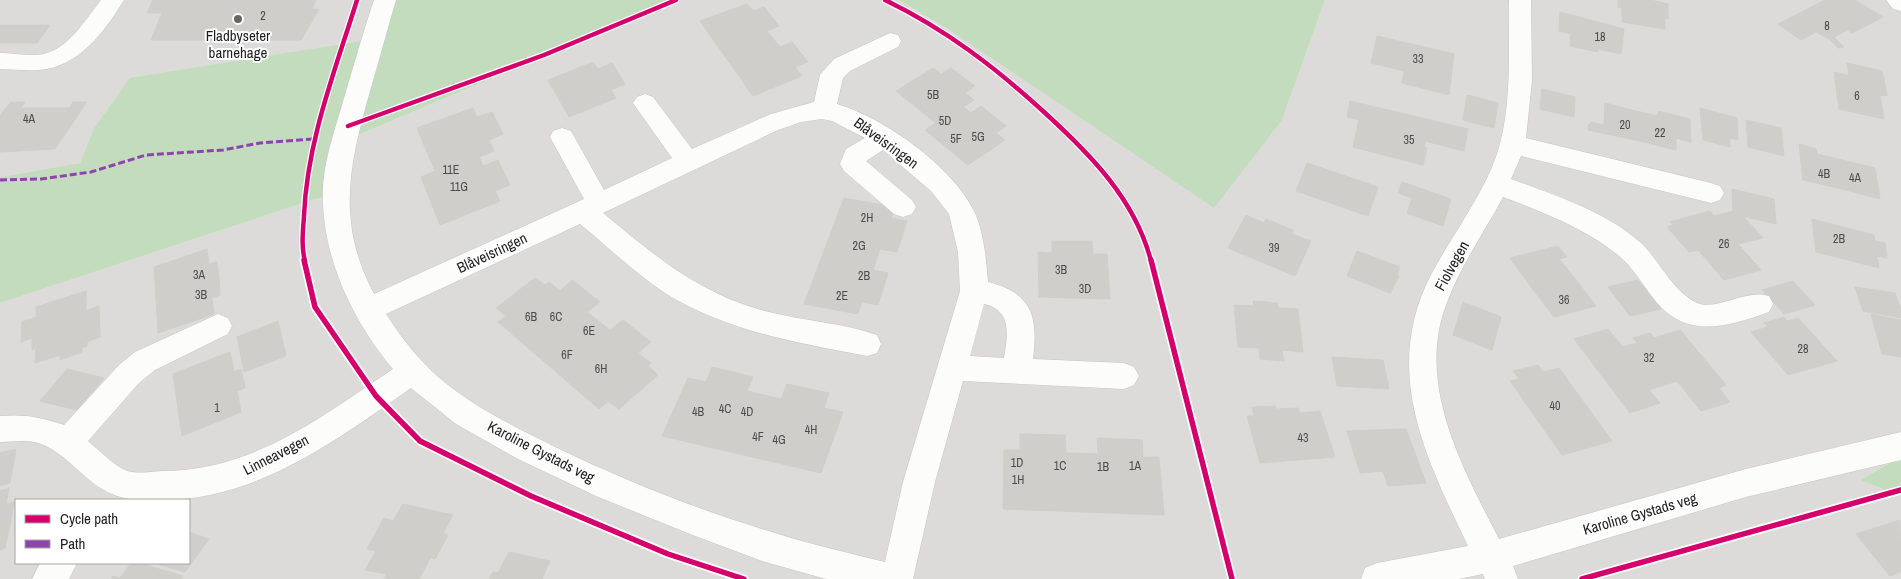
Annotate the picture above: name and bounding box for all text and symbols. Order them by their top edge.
house number: 2 [260,8,266,24]
marker: Fladbyseter barnehage [232,13,244,25]
house number: 8 [1824,18,1830,34]
place label: Fladbyseter barnehage [206,25,270,63]
house number: 18 [1595,29,1605,45]
house number: 33 [1413,51,1423,67]
house number: 5B [927,87,939,103]
house number: 6 [1854,88,1860,104]
house number: 4A [23,111,35,127]
street label: Blåveisringen [850,112,923,173]
house number: 5D [939,113,951,129]
house number: 20 [1620,117,1630,133]
house number: 22 [1655,125,1665,141]
house number: 5G [971,129,985,145]
house number: 5F [950,131,962,147]
house number: 35 [1404,132,1415,148]
house number: 11E [443,162,459,178]
house number: 4B [1818,166,1830,182]
house number: 4A [1849,170,1861,186]
house number: 11G [450,179,468,195]
house number: 2H [861,210,873,226]
street label: Blåveisringen [453,227,530,278]
house number: 2B [1833,231,1845,247]
house number: 26 [1719,236,1729,252]
street label: Fiolvegen [1429,237,1474,294]
house number: 2G [852,238,866,254]
house number: 39 [1269,240,1279,256]
house number: 3B [1055,262,1067,278]
house number: 3A [193,267,205,283]
house number: 2B [858,268,870,284]
house number: 3D [1079,281,1091,297]
house number: 3B [195,287,207,303]
house number: 2E [836,288,848,304]
house number: 36 [1559,292,1569,308]
house number: 6B [525,309,537,325]
house number: 6C [550,309,562,325]
house number: 6E [583,323,595,339]
house number: 28 [1798,341,1808,357]
house number: 6F [561,347,573,363]
house number: 32 [1644,350,1654,366]
house number: 6H [595,361,607,377]
house number: 40 [1550,398,1560,414]
house number: 1 [214,400,220,416]
house number: 4C [719,401,731,417]
house number: 4B [692,404,704,420]
house number: 4D [741,404,753,420]
street label: Karoline Gystads veg [484,416,599,488]
house number: 4H [805,422,817,438]
street label: Linneavegen [239,429,312,480]
house number: 4F [752,429,764,445]
house number: 43 [1298,430,1308,446]
house number: 4G [772,432,786,448]
house number: 1D [1011,455,1023,471]
house number: 1C [1054,458,1066,474]
house number: 1A [1129,458,1141,474]
house number: 1B [1097,459,1109,475]
house number: 1H [1012,472,1024,488]
street label: Karoline Gystads veg [1580,487,1699,540]
legend [15,499,190,564]
text: Cycle path [60,508,118,529]
text: Path [60,533,85,554]

